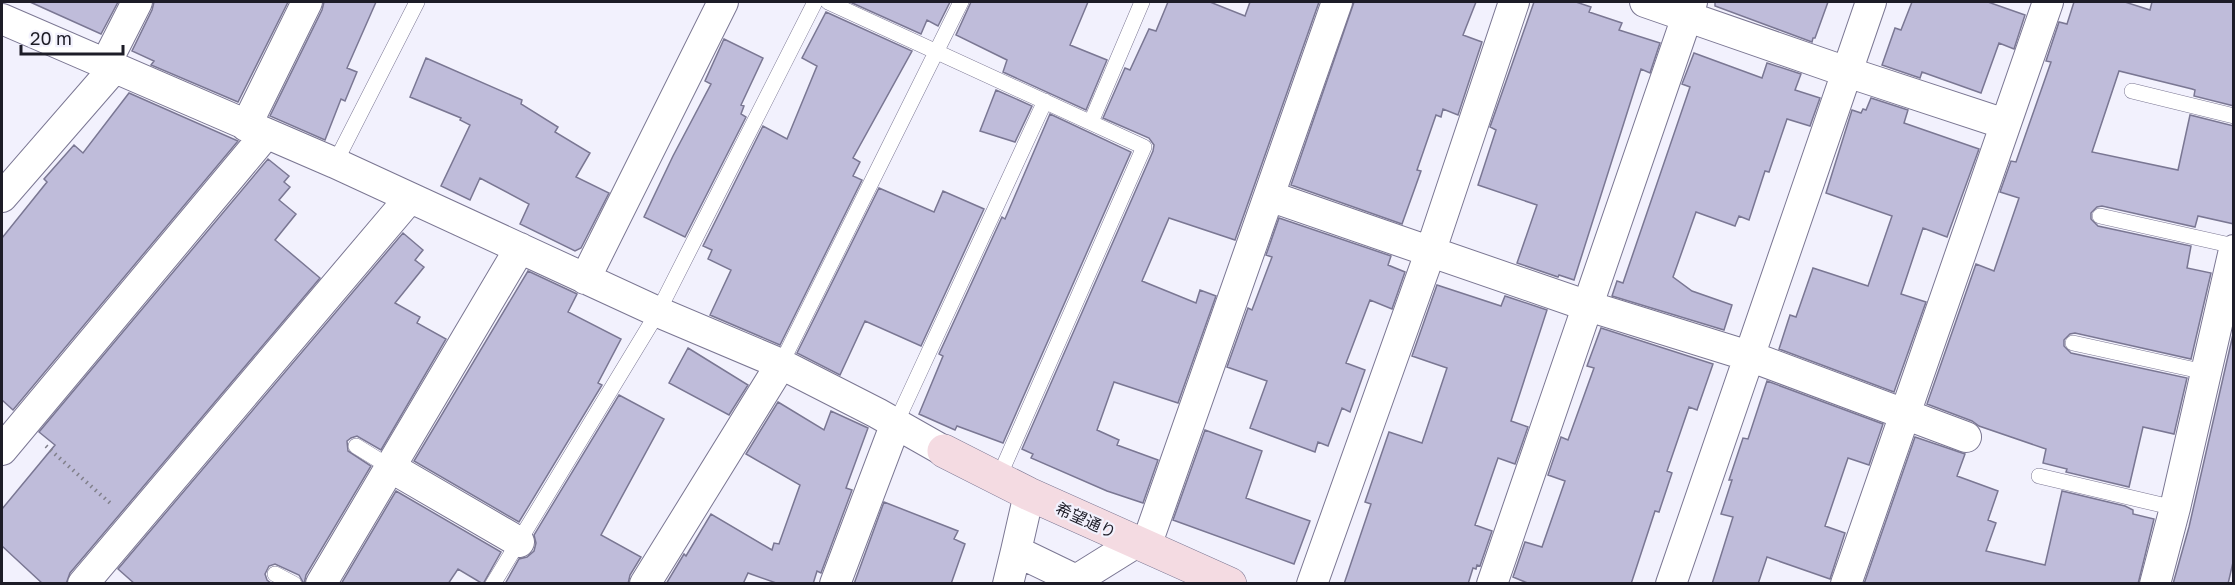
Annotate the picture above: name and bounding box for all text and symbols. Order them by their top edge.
scale bar [21,18,123,56]
text: 20 m [30,27,72,49]
street label: 希望通り [1053,498,1119,542]

